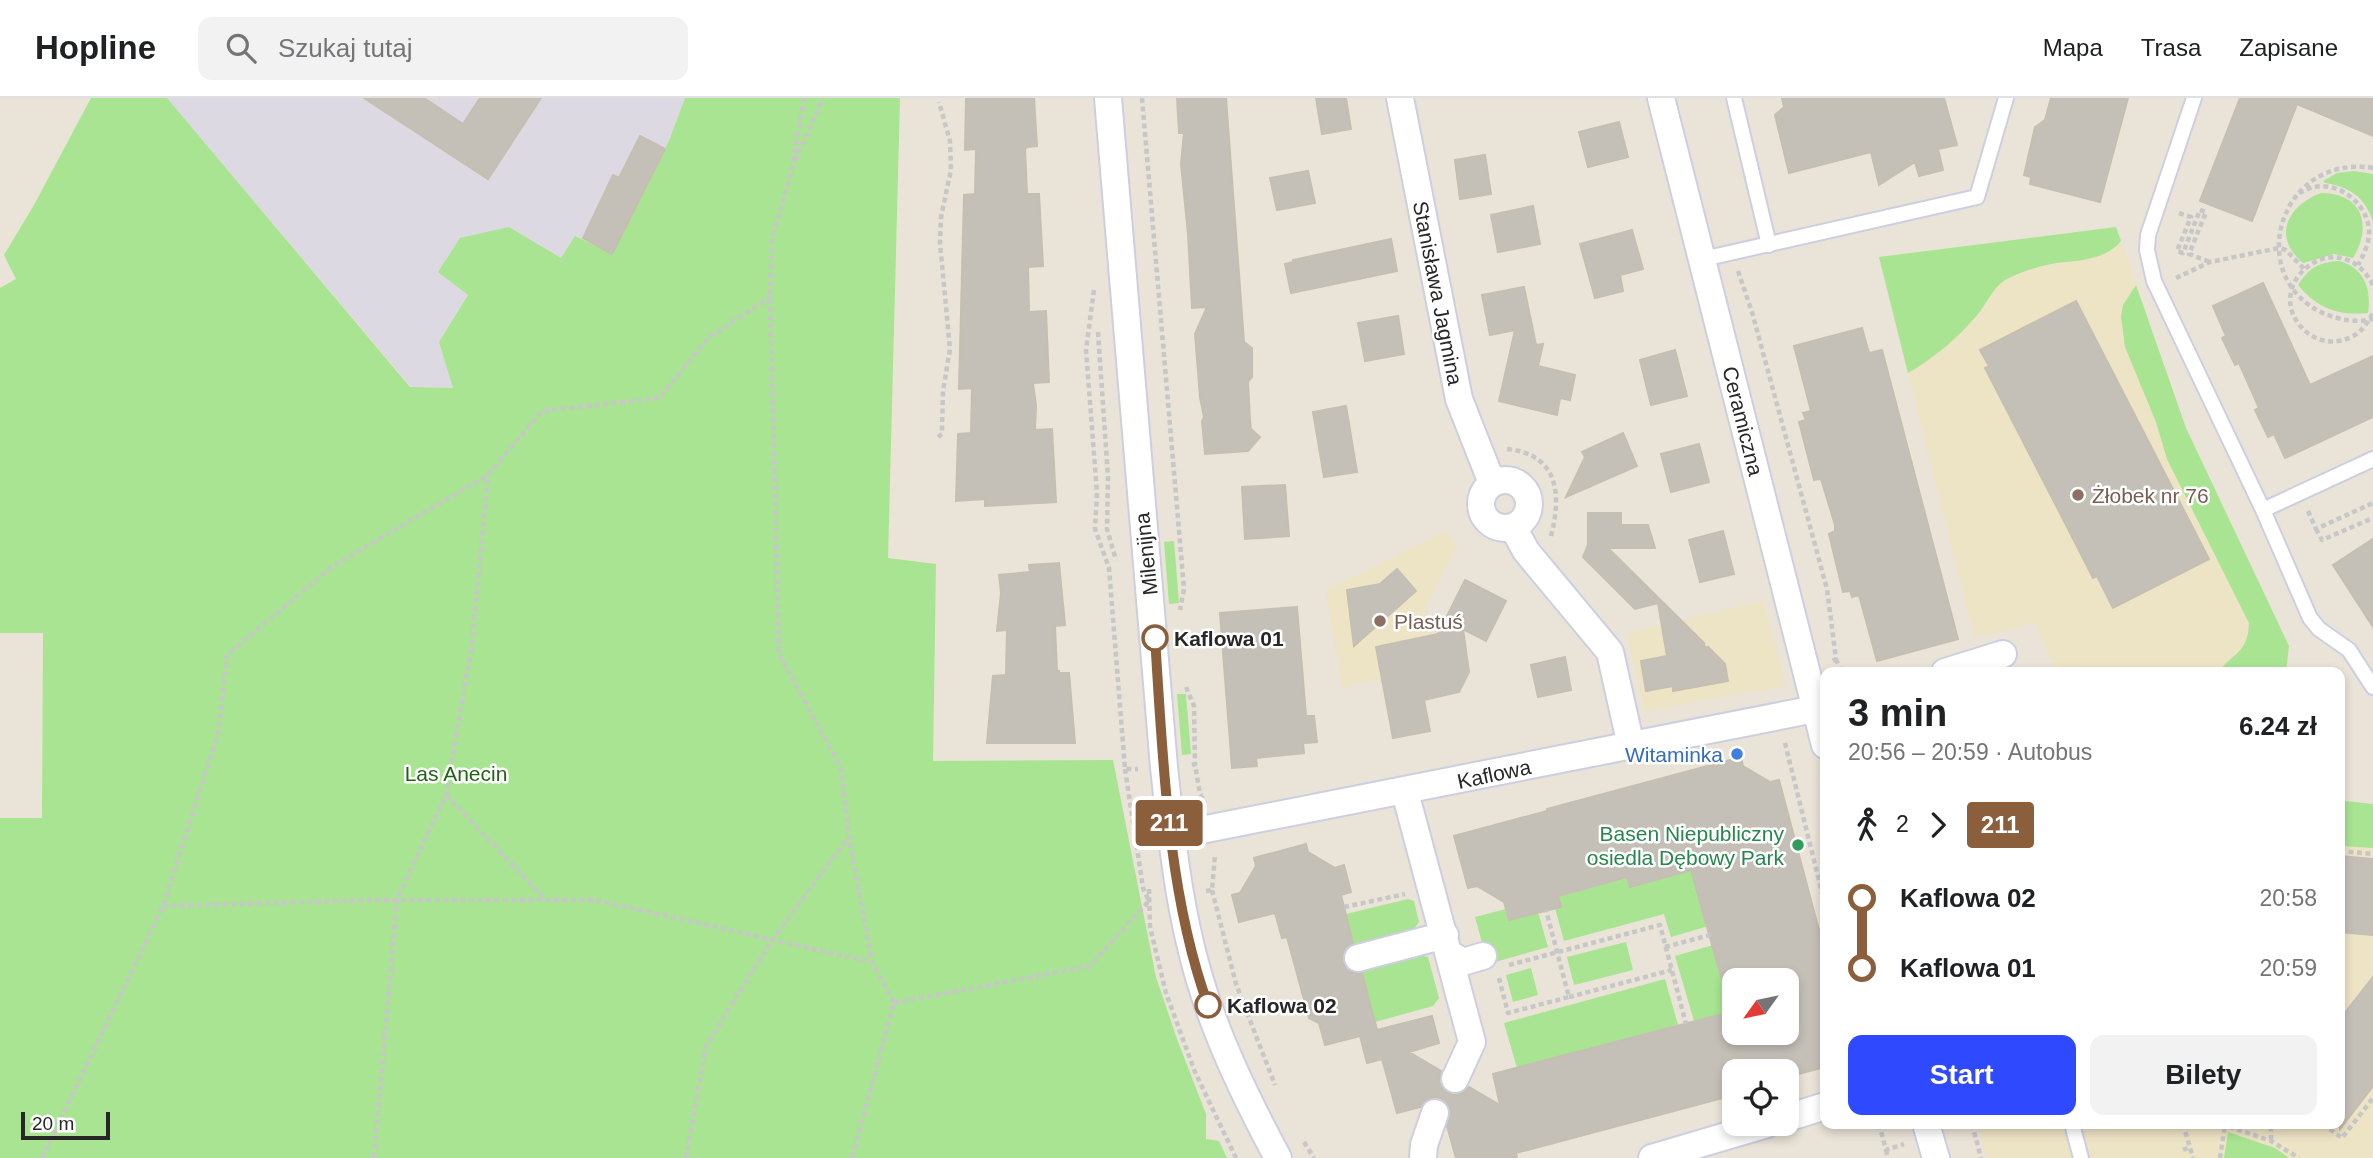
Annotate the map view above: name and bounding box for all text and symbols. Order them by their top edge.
search box [198,17,688,80]
text: Hopline [35,29,156,66]
icon: search [222,29,260,67]
text: Szukaj tutaj [278,33,412,63]
text: Mapa [2043,34,2103,61]
text: Trasa [2141,34,2201,61]
text: Zapisane [2239,34,2338,61]
street label: Stanisława Jagmina [1409,199,1467,387]
street label: Ceramiczna [1718,364,1768,478]
place label: Żłobek nr 76 [2092,484,2209,507]
marker: Żłobek nr 76 [2070,487,2086,503]
street label: Milenijna [1130,511,1162,596]
place label: Plastuś [1394,610,1463,633]
marker: Plastuś [1372,613,1388,629]
marker: Kaflowa 01 [1142,625,1168,651]
place label: Kaflowa 01 [1174,627,1284,650]
text: 3 min [1848,692,1947,734]
text: 6.24 zł [2239,711,2317,741]
text: 20:56 – 20:59 · Autobus [1848,739,2092,765]
place label: Witaminka [1625,743,1723,766]
marker: Witaminka [1729,746,1745,762]
street label: Kaflowa [1455,755,1533,793]
park label: Las Anecin [405,762,507,785]
line badge: 211 [1129,800,1209,846]
icon: walk [1848,806,1886,844]
icon: forward [1919,806,1957,844]
text: 211 [1150,809,1188,836]
text: 2 [1896,811,1909,837]
text: 211 [1981,811,2020,838]
place label: Basen Niepubliczny osiedla Dębowy Park [1587,822,1784,869]
marker: Basen Niepubliczny osiedla Dębowy Park [1790,837,1806,853]
text: Kaflowa 02 [1900,883,2036,913]
text: 20:58 [2259,885,2317,911]
text: Kaflowa 01 [1900,953,2036,983]
text: 20:59 [2259,955,2317,981]
north arrow [1722,968,1799,1045]
map controls [1722,968,1799,1136]
marker: Kaflowa 02 [1195,992,1221,1018]
place label: Kaflowa 02 [1227,994,1337,1017]
button: Start [1848,1035,2076,1115]
button: Bilety [2090,1035,2317,1115]
button: locate [1722,1059,1799,1136]
scale bar [21,1109,110,1141]
text: 20 m [32,1113,74,1134]

